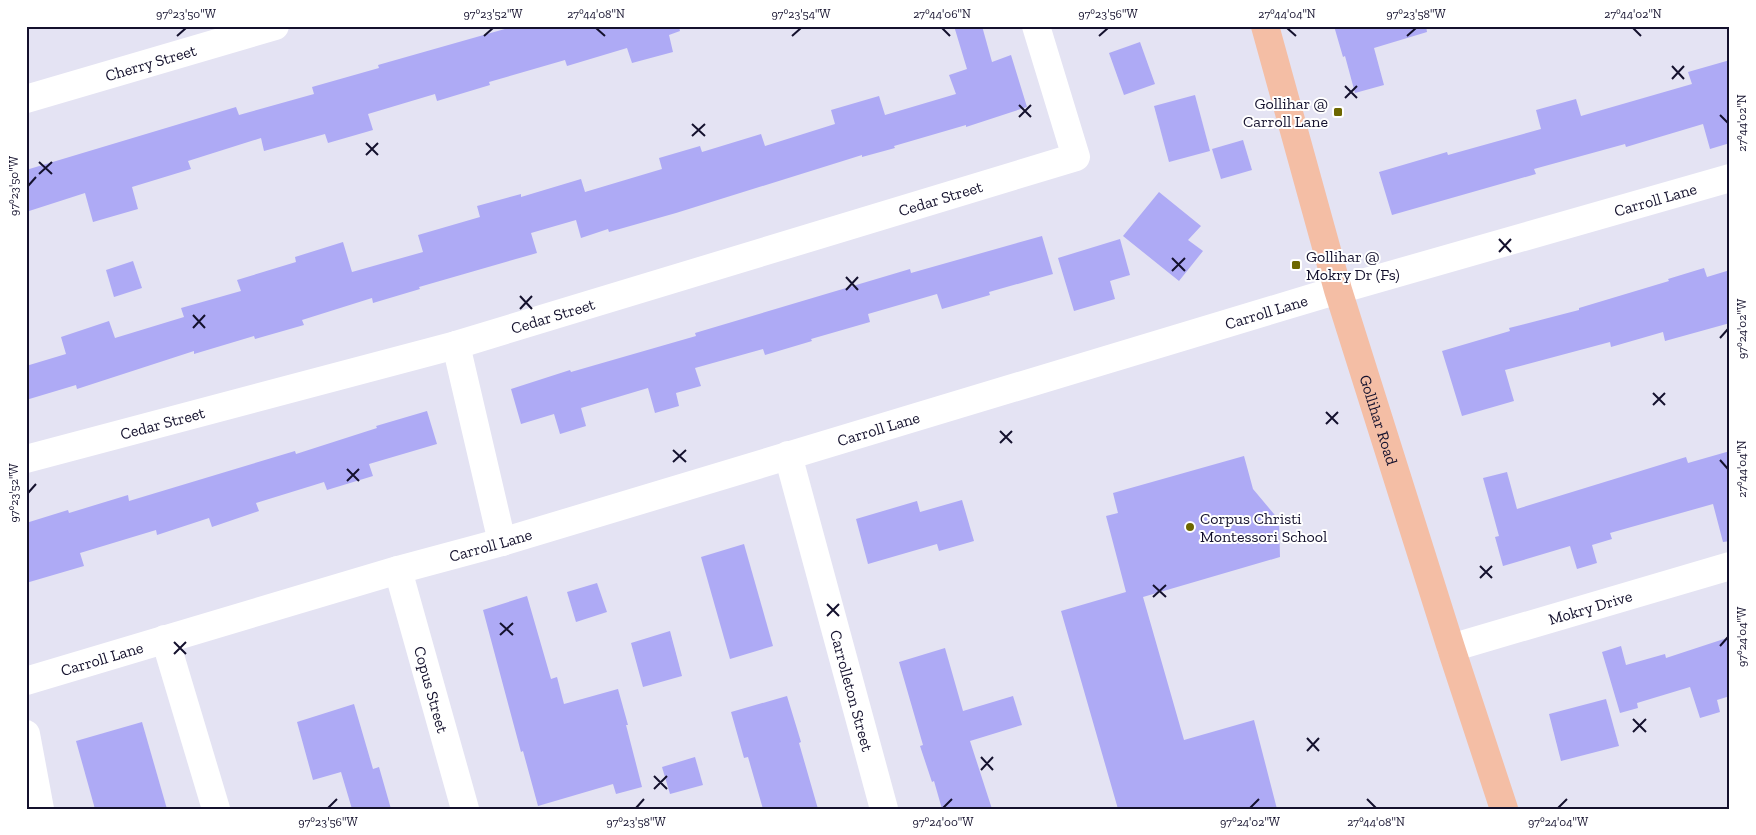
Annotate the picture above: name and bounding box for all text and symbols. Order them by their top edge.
text: 97°23'50"W [156,7,217,21]
text: 97°23'52"W [463,7,523,21]
text: 27°44'08"N [567,7,625,21]
text: 97°23'54"W [771,7,831,21]
text: 27°44'06"N [913,7,971,21]
text: 97°23'56"W [1078,7,1138,21]
text: 27°44'04"N [1258,7,1316,21]
text: 97°23'58"W [1386,7,1446,21]
text: 27°44'02"N [1604,7,1662,21]
street label: Cherry Street [103,40,199,85]
place label: Gollihar @ Carroll Lane [1243,94,1328,131]
text: 27°44'02"N [1735,94,1749,152]
marker: Gollihar @ Carroll Lane [1332,106,1344,118]
text: 97°23'50"W [7,155,21,216]
street label: Cedar Street [896,176,985,220]
street label: Carroll Lane [1612,179,1699,220]
place label: Gollihar @ Mokry Dr (Fs) [1306,247,1400,284]
marker: Gollihar @ Mokry Dr (Fs) [1290,259,1302,271]
street label: Carroll Lane [1223,290,1310,333]
street label: Cedar Street [509,294,597,337]
text: 97°24'02"W [1735,298,1749,359]
street label: Gollihar Road [1356,372,1402,467]
street label: Cedar Street [118,403,207,443]
street label: Carroll Lane [835,407,922,450]
text: 27°44'04"N [1735,440,1749,498]
text: 97°23'52"W [7,463,21,523]
place label: Corpus Christi Montessori School [1200,509,1327,546]
marker: Corpus Christi Montessori School [1184,521,1196,533]
street label: Carroll Lane [447,524,534,565]
street label: Mokry Drive [1546,586,1634,628]
text: 97°24'04"W [1735,606,1749,667]
street label: Carrolleton Street [826,628,877,753]
street label: Carroll Lane [58,637,145,680]
street label: Copus Street [410,644,453,735]
text: 97°23'56"W [298,815,358,829]
text: 97°23'58"W [606,815,666,829]
text: 97°24'00"W [913,815,974,829]
text: 97°24'02"W [1220,815,1281,829]
text: 27°44'08"N [1347,815,1405,829]
text: 97°24'04"W [1528,815,1589,829]

